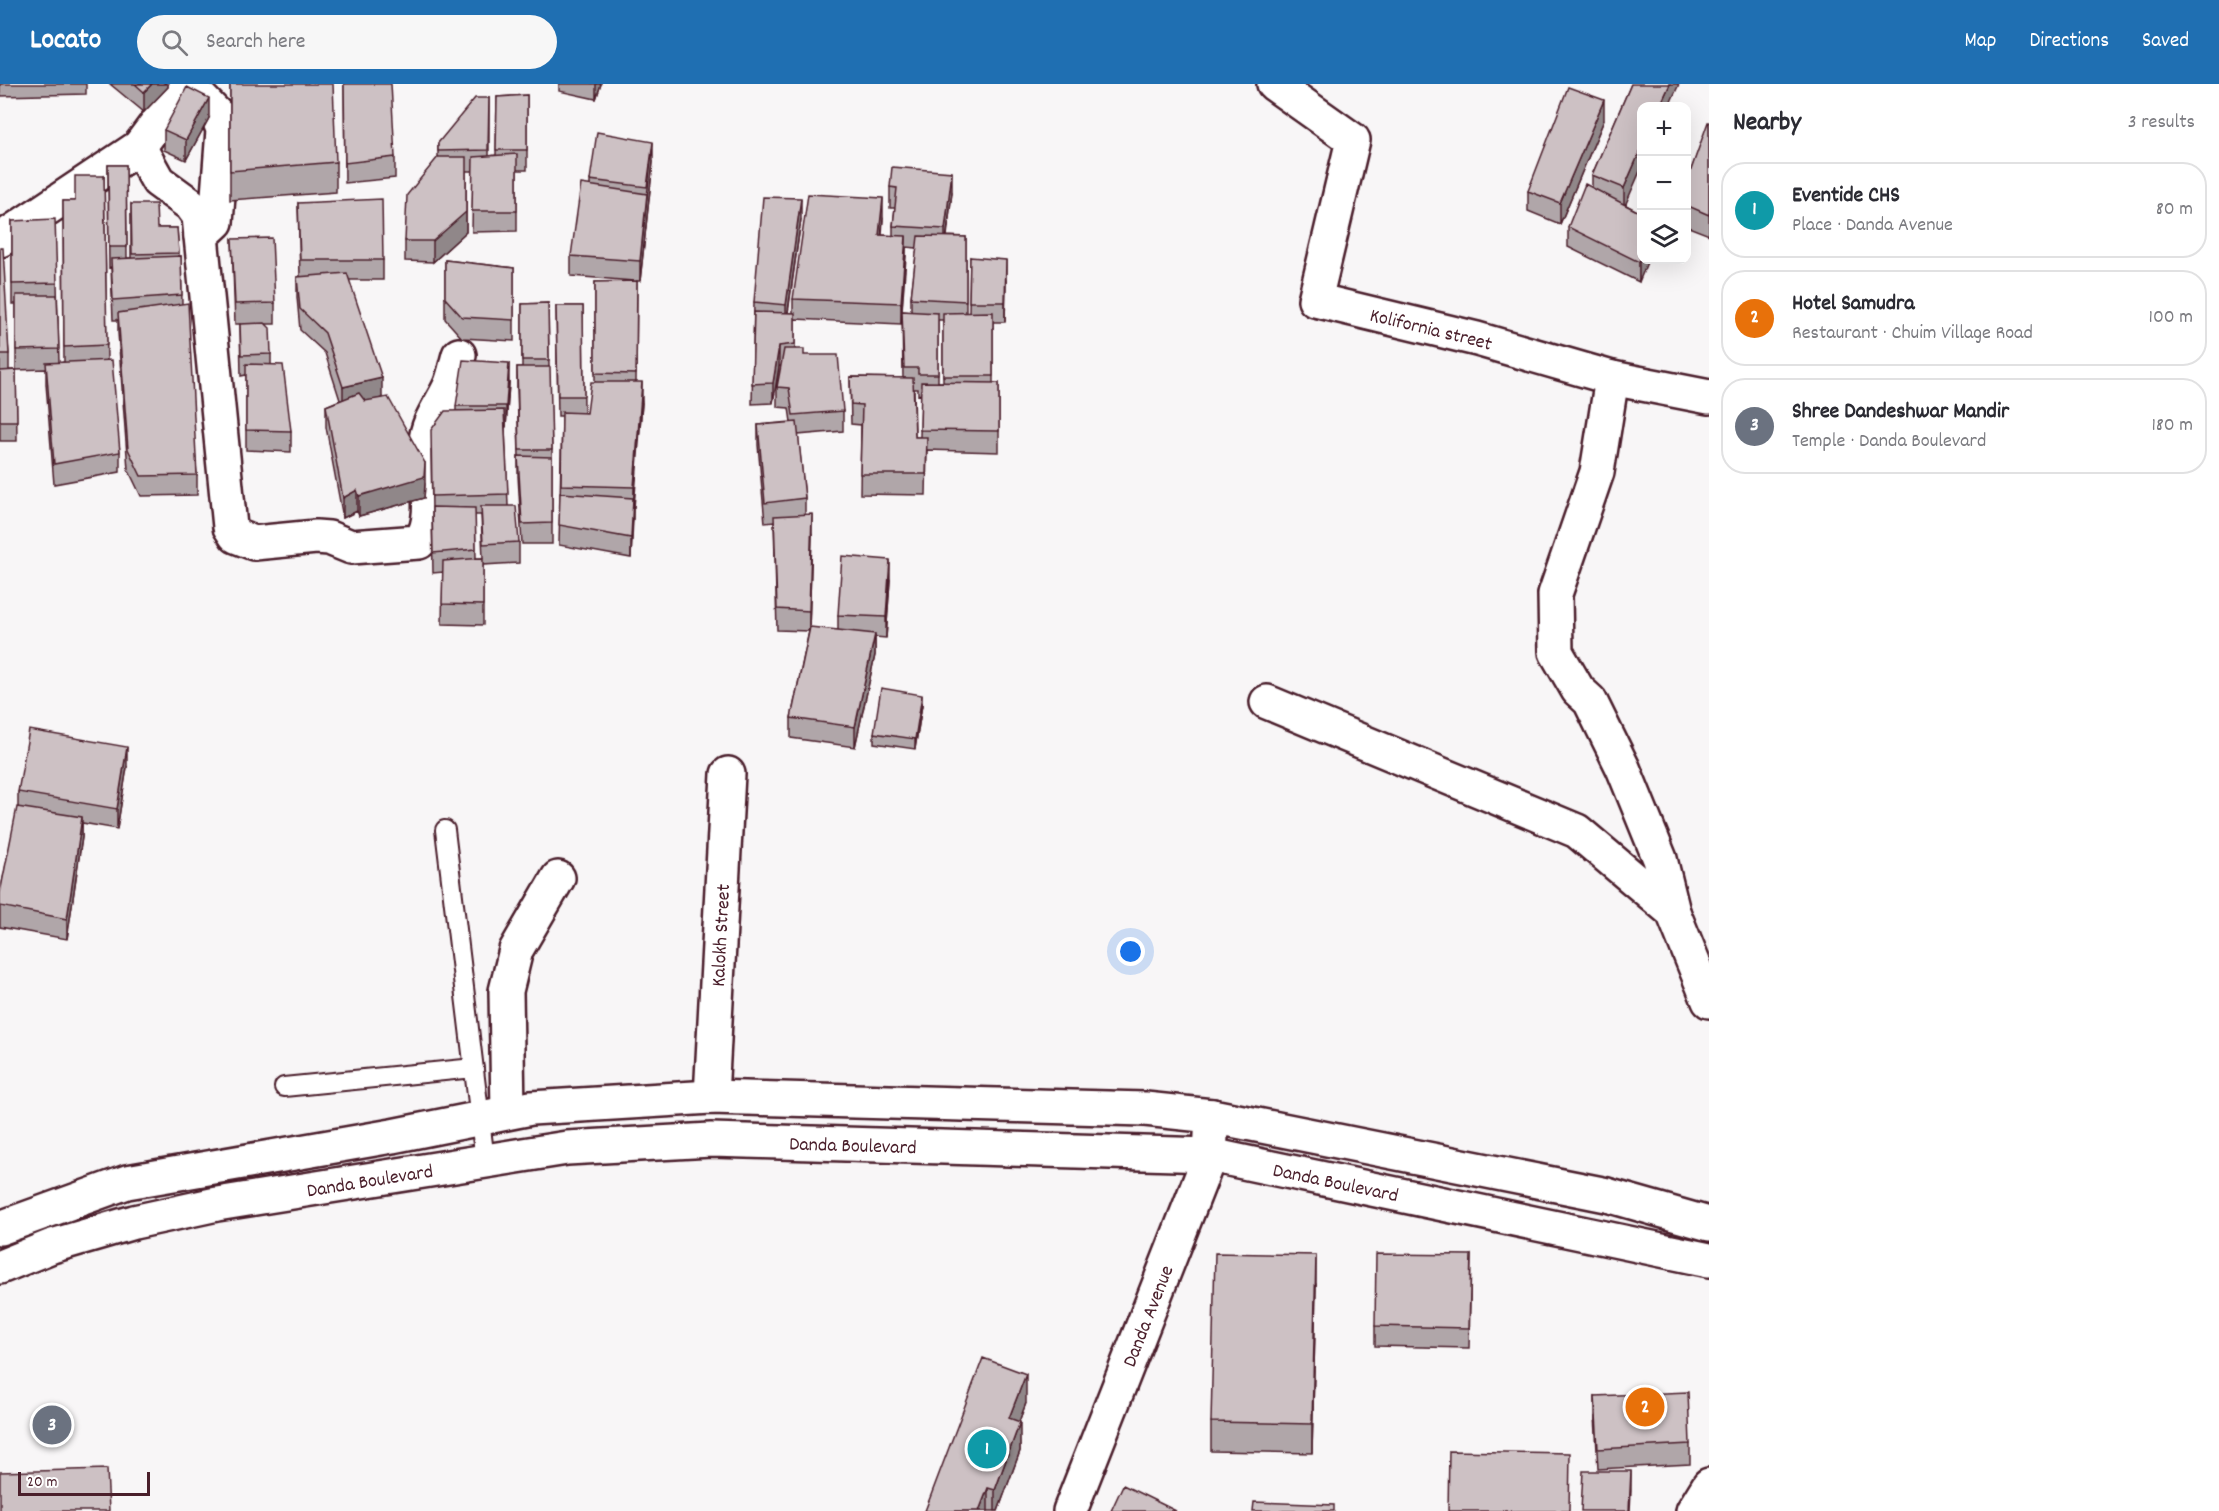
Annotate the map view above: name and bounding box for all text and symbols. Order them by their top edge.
search box [137,15,557,69]
text: Locato [30,22,101,62]
icon: search [158,26,191,59]
text: Search here [206,27,306,58]
text: Map [1965,27,1996,57]
text: Directions [2029,27,2109,57]
text: Saved [2142,27,2189,57]
map controls [1637,102,1691,264]
button: + [1637,102,1691,156]
text: Nearby [1733,105,1801,142]
text: 3 results [2128,109,2195,137]
button: − [1637,156,1691,210]
text: Eventide CHS [1792,181,1900,212]
text: 1 [1752,196,1757,224]
text: 80 m [2156,196,2193,224]
button: layers [1637,210,1691,264]
text: Place · Danda Avenue [1792,212,1953,240]
text: Hotel Samudra [1792,289,1915,320]
street label: Kolifornia street [1367,303,1495,360]
text: 2 [1750,304,1759,332]
text: 100 m [2149,304,2193,332]
text: Restaurant · Chuim Village Road [1792,320,2033,348]
text: Shree Dandeshwar Mandir [1792,397,2009,428]
text: 3 [1750,412,1759,440]
text: 180 m [2151,412,2193,440]
text: Temple · Danda Boulevard [1792,428,1986,456]
street label: Kalokh Street [706,883,739,988]
your location [1116,937,1145,966]
street label: Danda Boulevard [789,1131,917,1163]
street label: Danda Boulevard [1270,1158,1401,1211]
street label: Danda Boulevard [305,1159,435,1206]
street label: Danda Avenue [1117,1262,1182,1372]
pin: 2 [1626,1384,1664,1430]
pin: 3 [32,1402,72,1448]
pin: 1 [968,1426,1006,1472]
scale bar [18,1469,150,1496]
text: 20 m [27,1471,57,1494]

